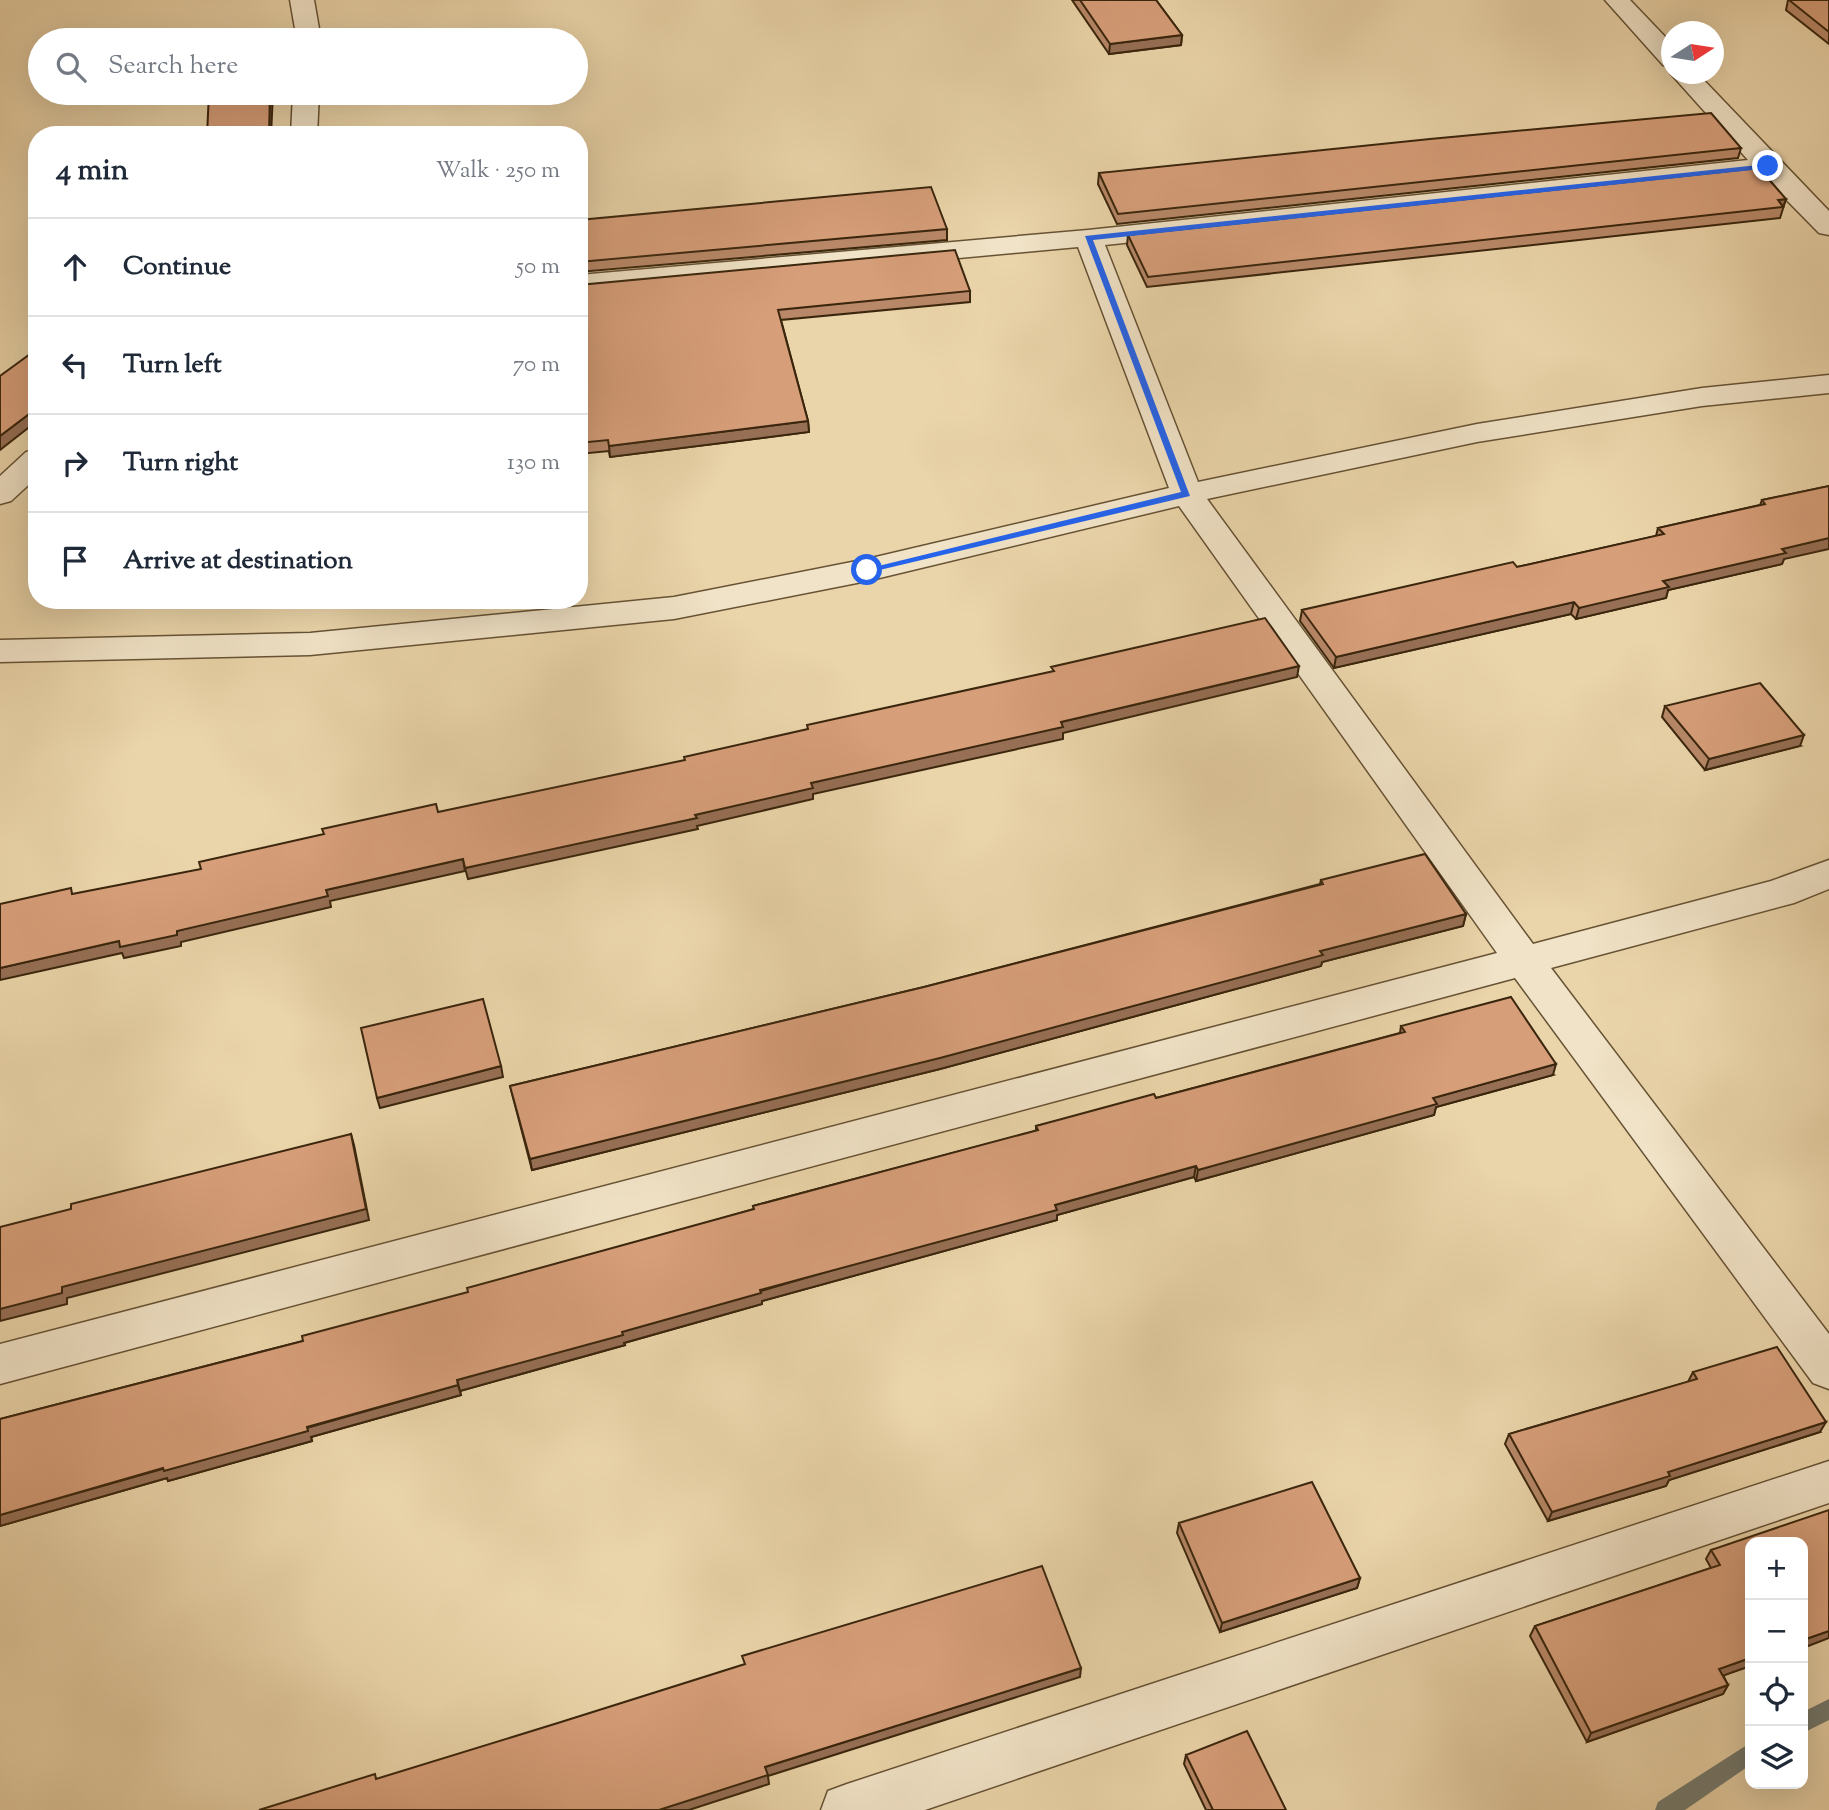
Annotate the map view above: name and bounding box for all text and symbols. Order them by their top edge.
north arrow [1661,21,1724,84]
search box [28,28,588,105]
icon: search [52,48,90,86]
text: Search here [108,48,238,85]
text: 4 min [56,150,129,193]
route end [1752,150,1783,181]
text: Walk · 250 m [436,155,560,188]
icon: ahead [56,248,94,286]
text: Continue [123,249,231,286]
text: 50 m [516,251,560,284]
icon: left [56,346,94,384]
text: Turn left [123,347,222,384]
text: 70 m [513,349,560,382]
icon: right [56,444,94,482]
text: Turn right [123,445,238,482]
text: 130 m [507,447,560,480]
icon: arrive [56,542,94,580]
text: Arrive at destination [123,543,353,580]
route start [851,554,882,585]
map controls [1745,1537,1808,1789]
button: + [1745,1537,1808,1600]
button: − [1745,1600,1808,1663]
button: locate [1745,1663,1808,1726]
button: layers [1745,1726,1808,1789]

